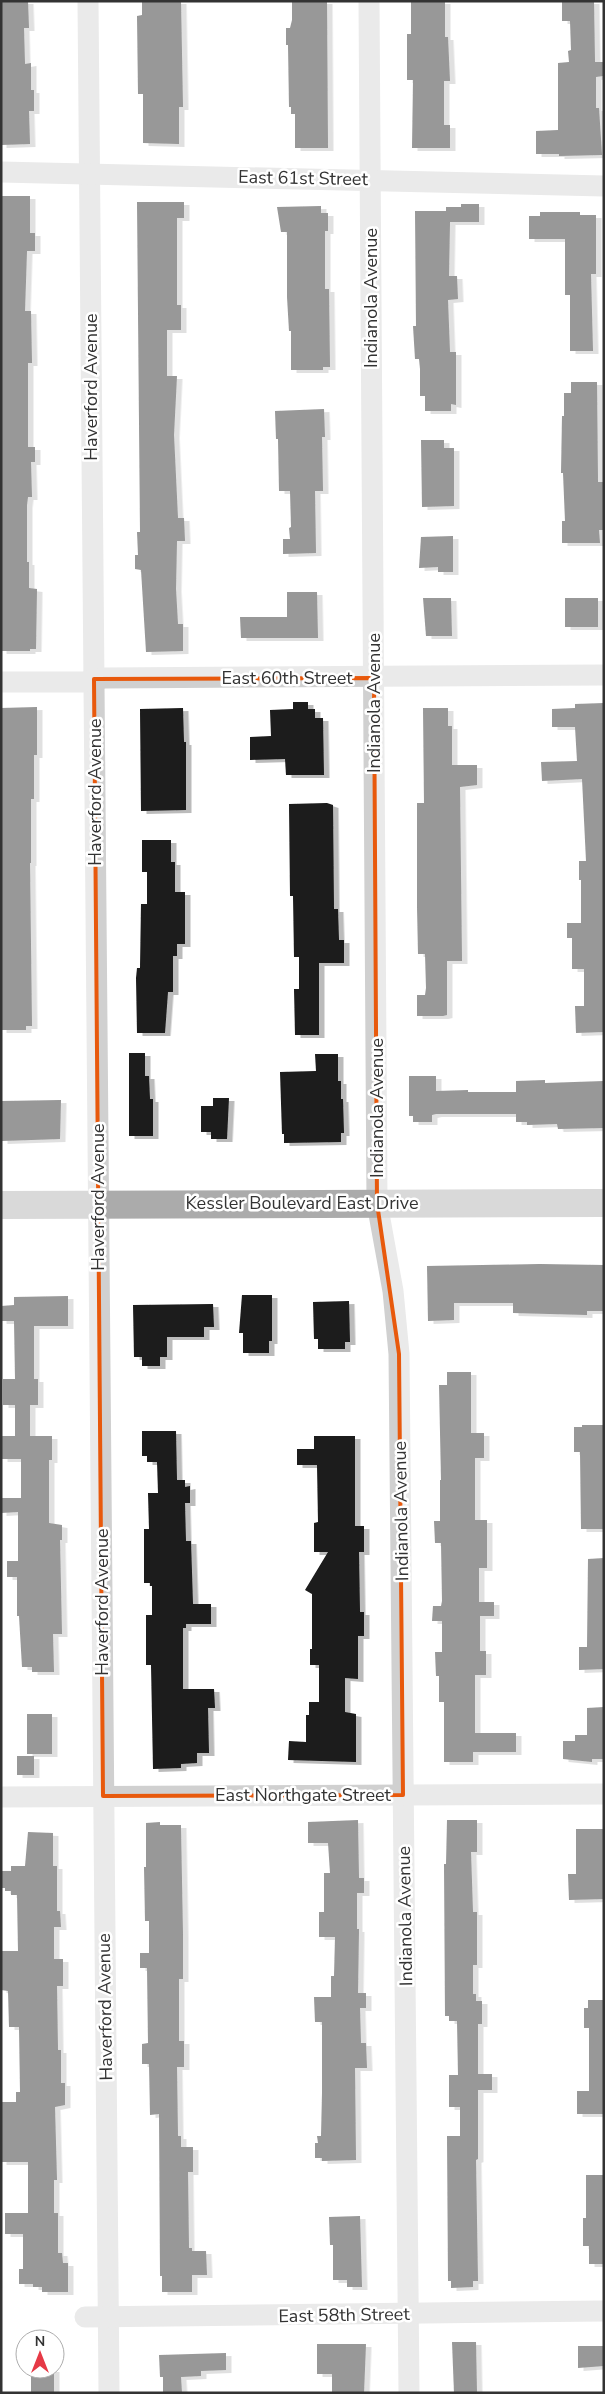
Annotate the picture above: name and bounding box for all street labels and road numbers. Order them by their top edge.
street label: East 61st Street [238,165,369,191]
street label: Indianola Avenue [359,228,383,368]
street label: Haverford Avenue [79,313,103,461]
street label: Indianola Avenue [362,633,386,773]
street label: East 60th Street [221,666,353,690]
street label: Haverford Avenue [83,718,107,866]
street label: Indianola Avenue [365,1038,389,1178]
street label: Haverford Avenue [86,1123,110,1271]
street label: Kessler Boulevard East Drive [186,1191,418,1215]
street label: Indianola Avenue [388,1441,414,1581]
street label: Haverford Avenue [90,1528,114,1676]
street label: East Northgate Street [215,1783,392,1807]
street label: Indianola Avenue [392,1846,418,1986]
street label: Haverford Avenue [92,1933,118,2081]
street label: East 58th Street [278,2302,411,2328]

